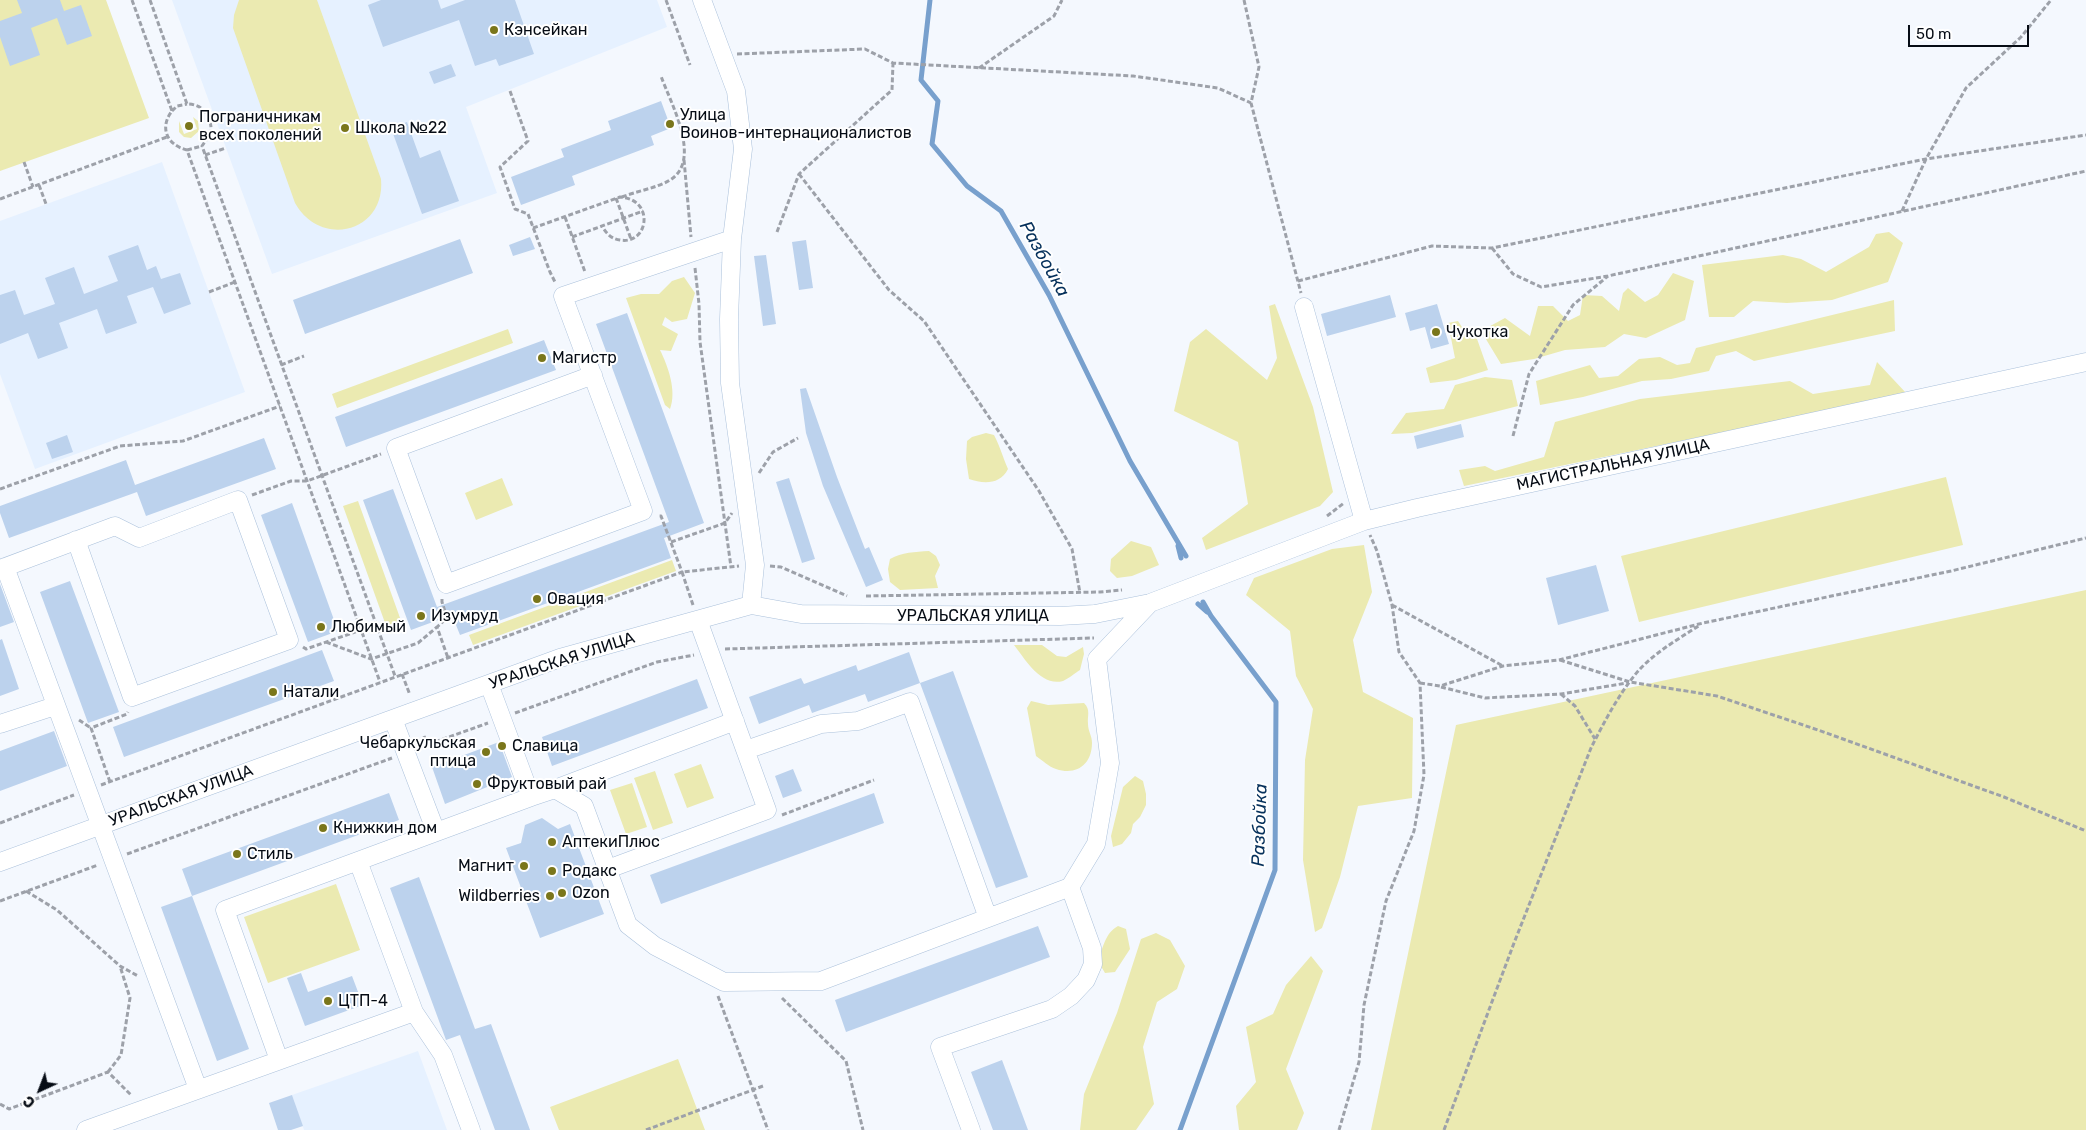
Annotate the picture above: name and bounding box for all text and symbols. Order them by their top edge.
scale bar [1911,15,2032,47]
place label: Кэнсейкан [504,20,588,40]
marker: Кэнсейкан [488,24,500,36]
text: 50 m [1916,25,1951,43]
place label: Улица Воинов-интернационалистов [680,105,912,143]
place label: Пограничникам всех поколений [199,107,322,145]
place label: Школа №22 [355,118,447,138]
marker: Улица Воинов-интернационалистов [664,118,676,130]
marker: Пограничникам всех поколений [183,120,195,132]
marker: Школа №22 [339,122,351,134]
water label: Разбойка [1014,217,1074,301]
place label: Чукотка [1446,322,1508,342]
marker: Чукотка [1430,326,1442,338]
place label: Магистр [552,348,617,368]
marker: Магистр [536,352,548,364]
street label: МАГИСТРАЛЬНАЯ УЛИЦА [1515,435,1711,495]
place label: Овация [547,589,604,609]
marker: Овация [531,593,543,605]
place label: Изумруд [431,606,498,626]
street label: УРАЛЬСКАЯ УЛИЦА [897,606,1049,626]
marker: Изумруд [415,610,427,622]
place label: Любимый [331,617,406,637]
marker: Любимый [315,621,327,633]
street label: УРАЛЬСКАЯ УЛИЦА [487,628,637,694]
place label: Натали [283,682,339,702]
marker: Натали [267,686,279,698]
place label: Чебаркульская птица [360,733,476,771]
place label: Славица [512,736,578,756]
marker: Славица [496,740,508,752]
marker: Чебаркульская птица [480,746,492,758]
street label: УРАЛЬСКАЯ УЛИЦА [106,761,256,831]
place label: Фруктовый рай [487,774,607,794]
marker: Фруктовый рай [471,778,483,790]
water label: Разбойка [1248,783,1272,867]
place label: Книжкин дом [333,818,437,838]
marker: Книжкин дом [317,822,329,834]
place label: АптекиПлюс [562,832,660,852]
marker: АптекиПлюс [546,836,558,848]
place label: Стиль [247,844,293,864]
marker: Стиль [231,848,243,860]
place label: Магнит [458,856,514,876]
marker: Магнит [518,860,530,872]
place label: Родакс [562,861,617,881]
marker: Родакс [546,865,558,877]
place label: Ozon [572,883,610,903]
place label: Wildberries [458,886,540,906]
marker: Ozon [556,887,568,899]
marker: Wildberries [544,890,556,902]
place label: ЦТП-4 [338,991,388,1011]
marker: ЦТП-4 [322,995,334,1007]
north arrow [15,1065,65,1115]
text: С [20,1092,39,1111]

